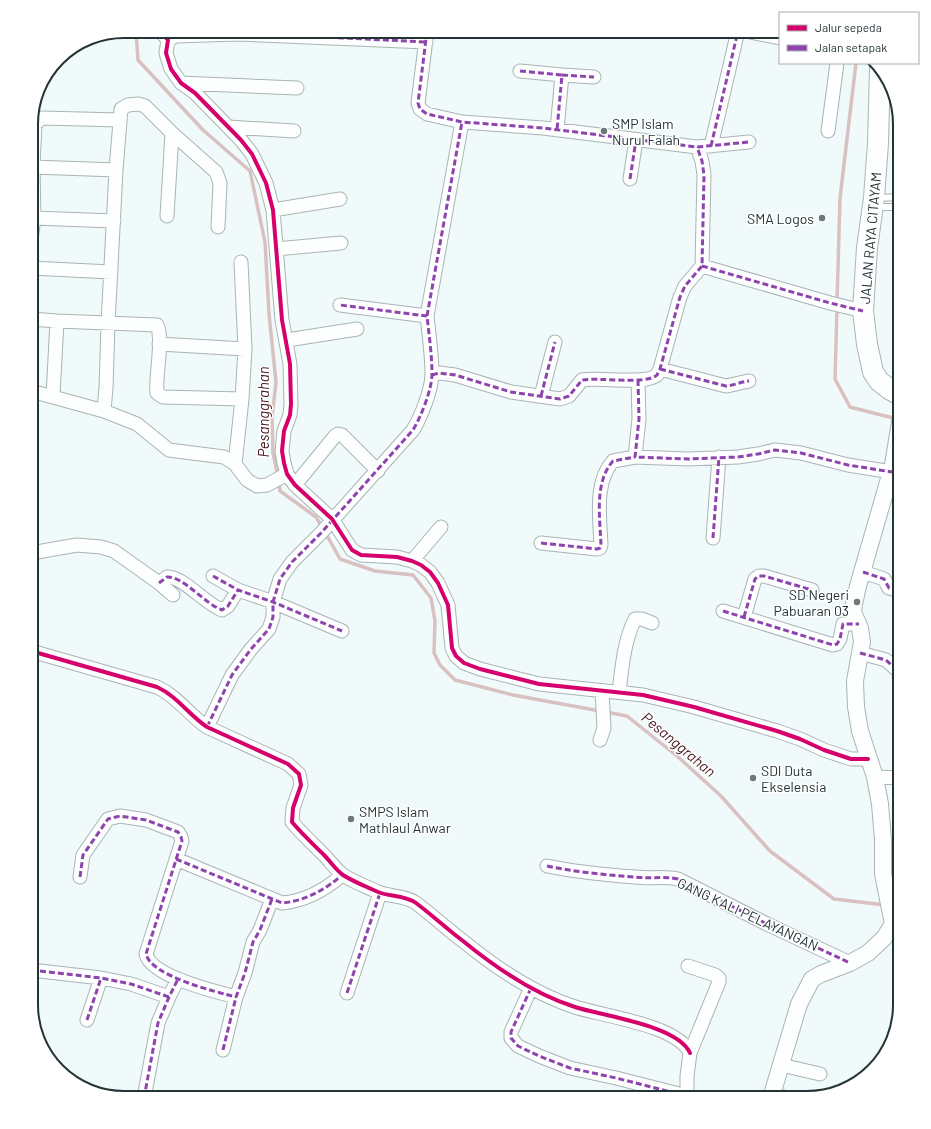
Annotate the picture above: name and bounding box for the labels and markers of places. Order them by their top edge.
place label: SMP Islam Nurul Falah [612,115,680,148]
marker: SMP Islam Nurul Falah [599,126,609,136]
place label: SMA Logos [747,210,814,227]
marker: SMA Logos [817,213,827,223]
place label: SD Negeri Pabuaran 03 [774,586,849,619]
marker: SD Negeri Pabuaran 03 [852,597,862,607]
place label: SDI Duta Ekselensia [761,762,826,795]
marker: SDI Duta Ekselensia [748,773,758,783]
place label: SMPS Islam Mathlaul Anwar [359,803,451,836]
marker: SMPS Islam Mathlaul Anwar [346,814,356,824]

